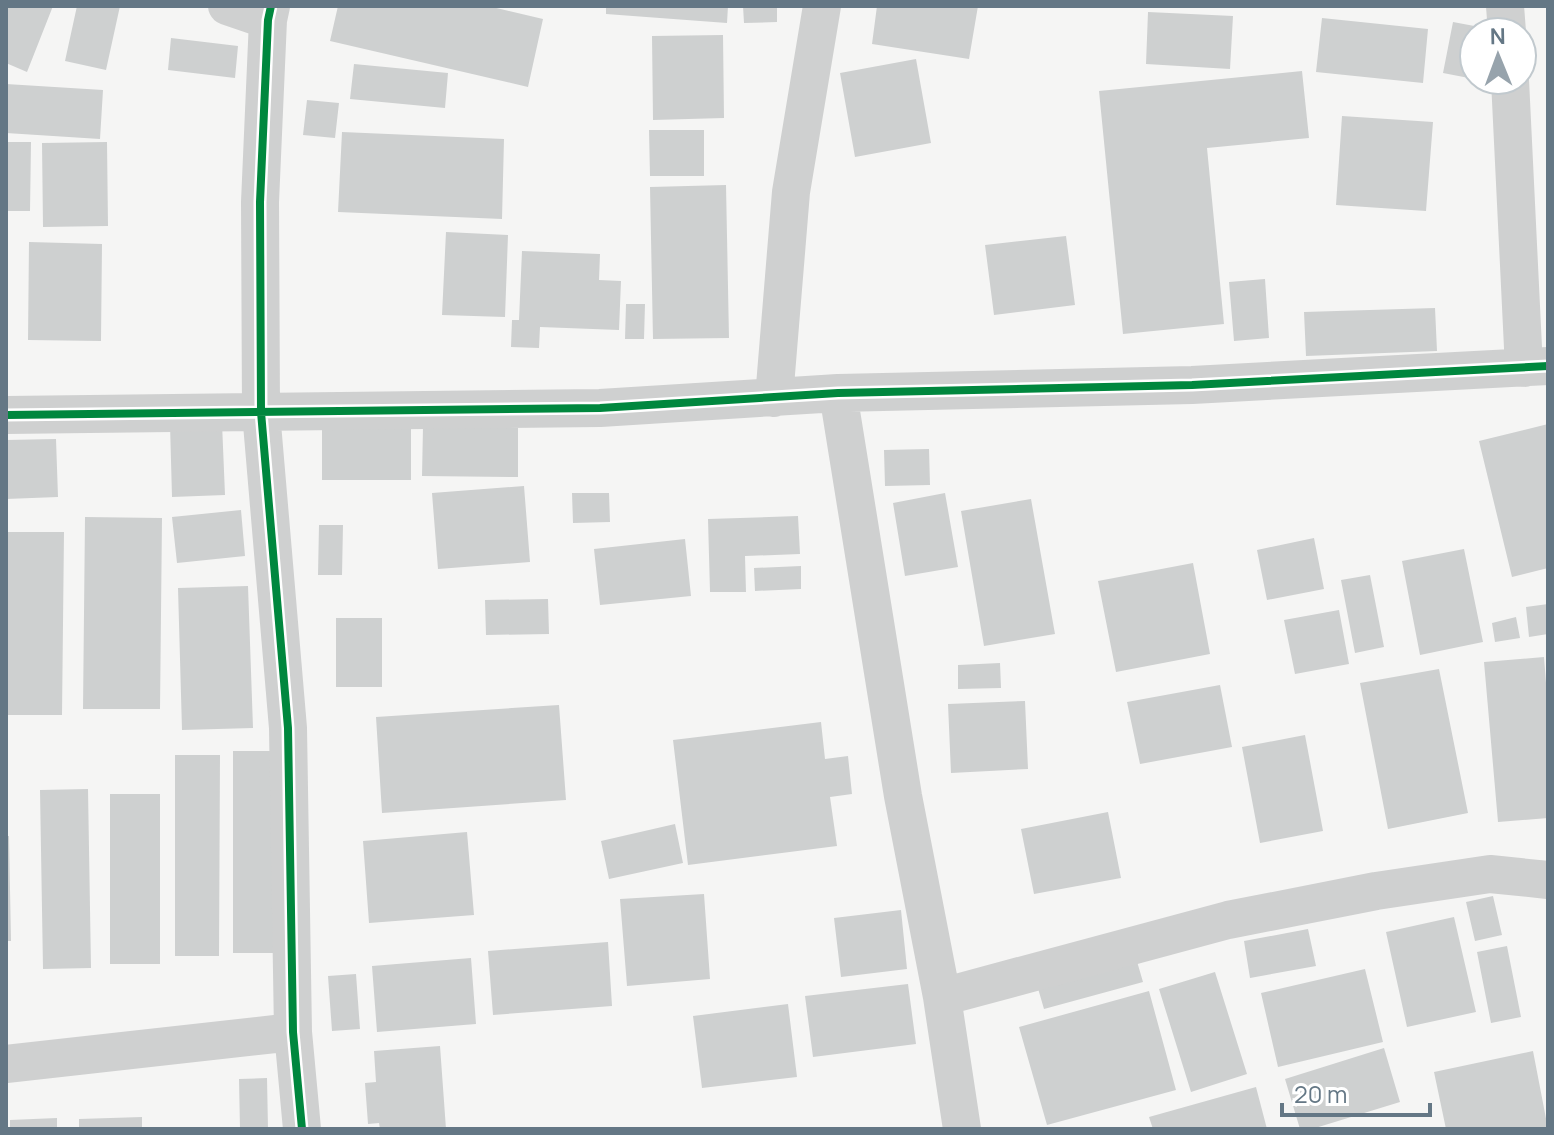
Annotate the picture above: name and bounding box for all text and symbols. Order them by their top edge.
north arrow [1458,16,1538,96]
text: N [1489,21,1506,51]
scale bar [1282,1067,1430,1117]
text: 20 m [1294,1077,1347,1110]

